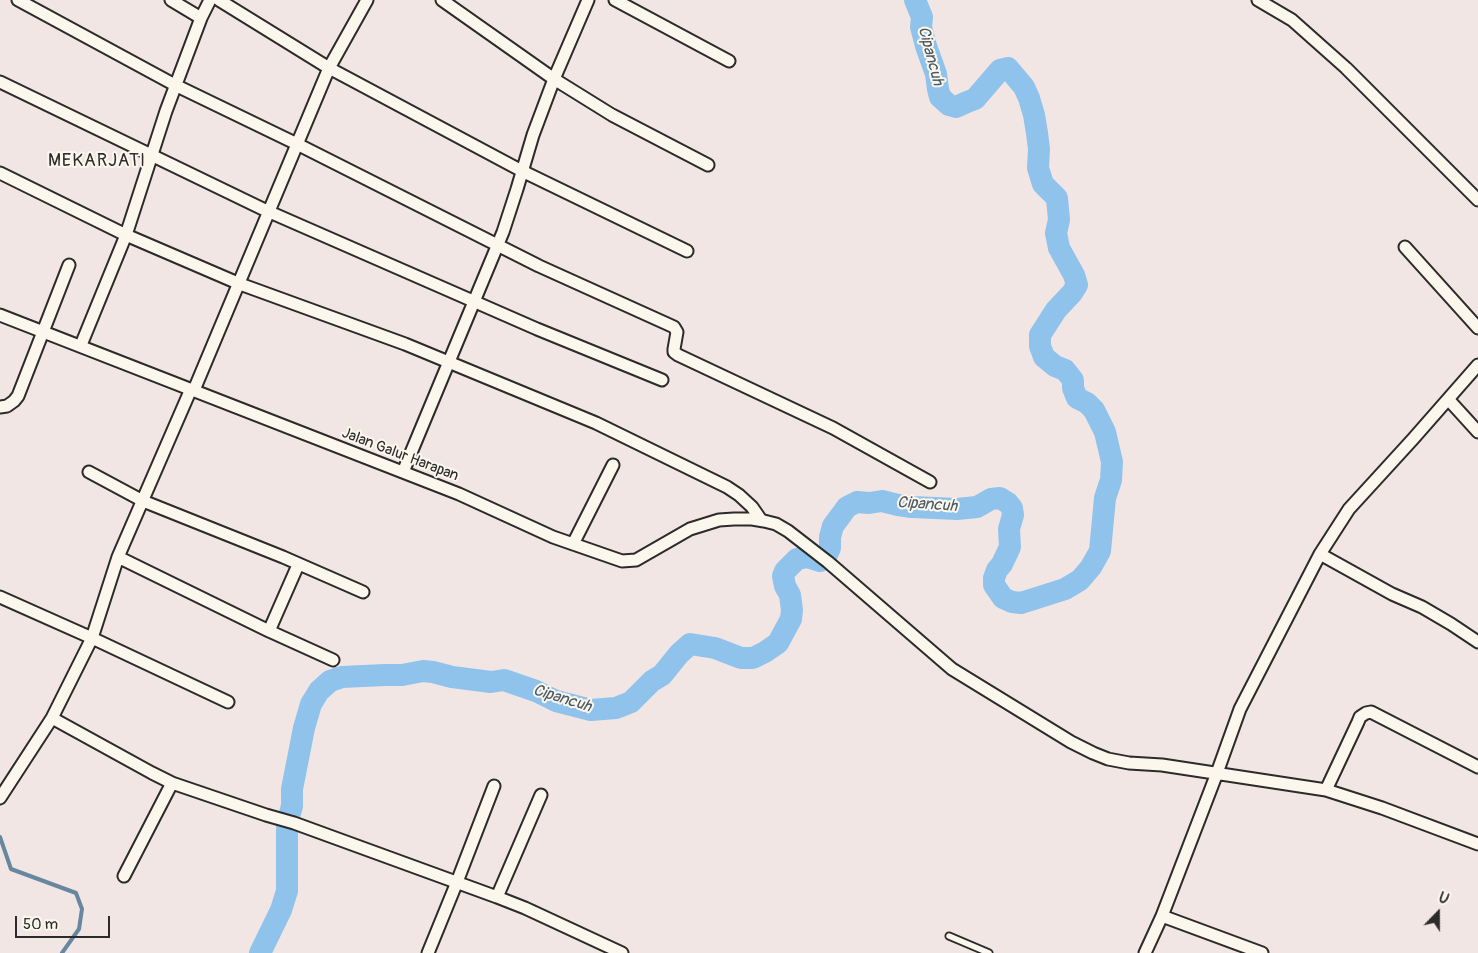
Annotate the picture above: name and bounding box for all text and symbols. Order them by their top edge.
water label: Cipancuh [913,25,947,87]
district label: MEKARJATI [47,150,147,172]
street label: Jalan Galur Harapan [339,424,461,486]
water label: Cipancuh [896,493,958,517]
water label: Cipancuh [531,681,593,717]
north arrow [1413,888,1463,938]
text: U [1436,889,1451,908]
scale bar [18,906,112,938]
text: 50 m [23,915,58,934]

